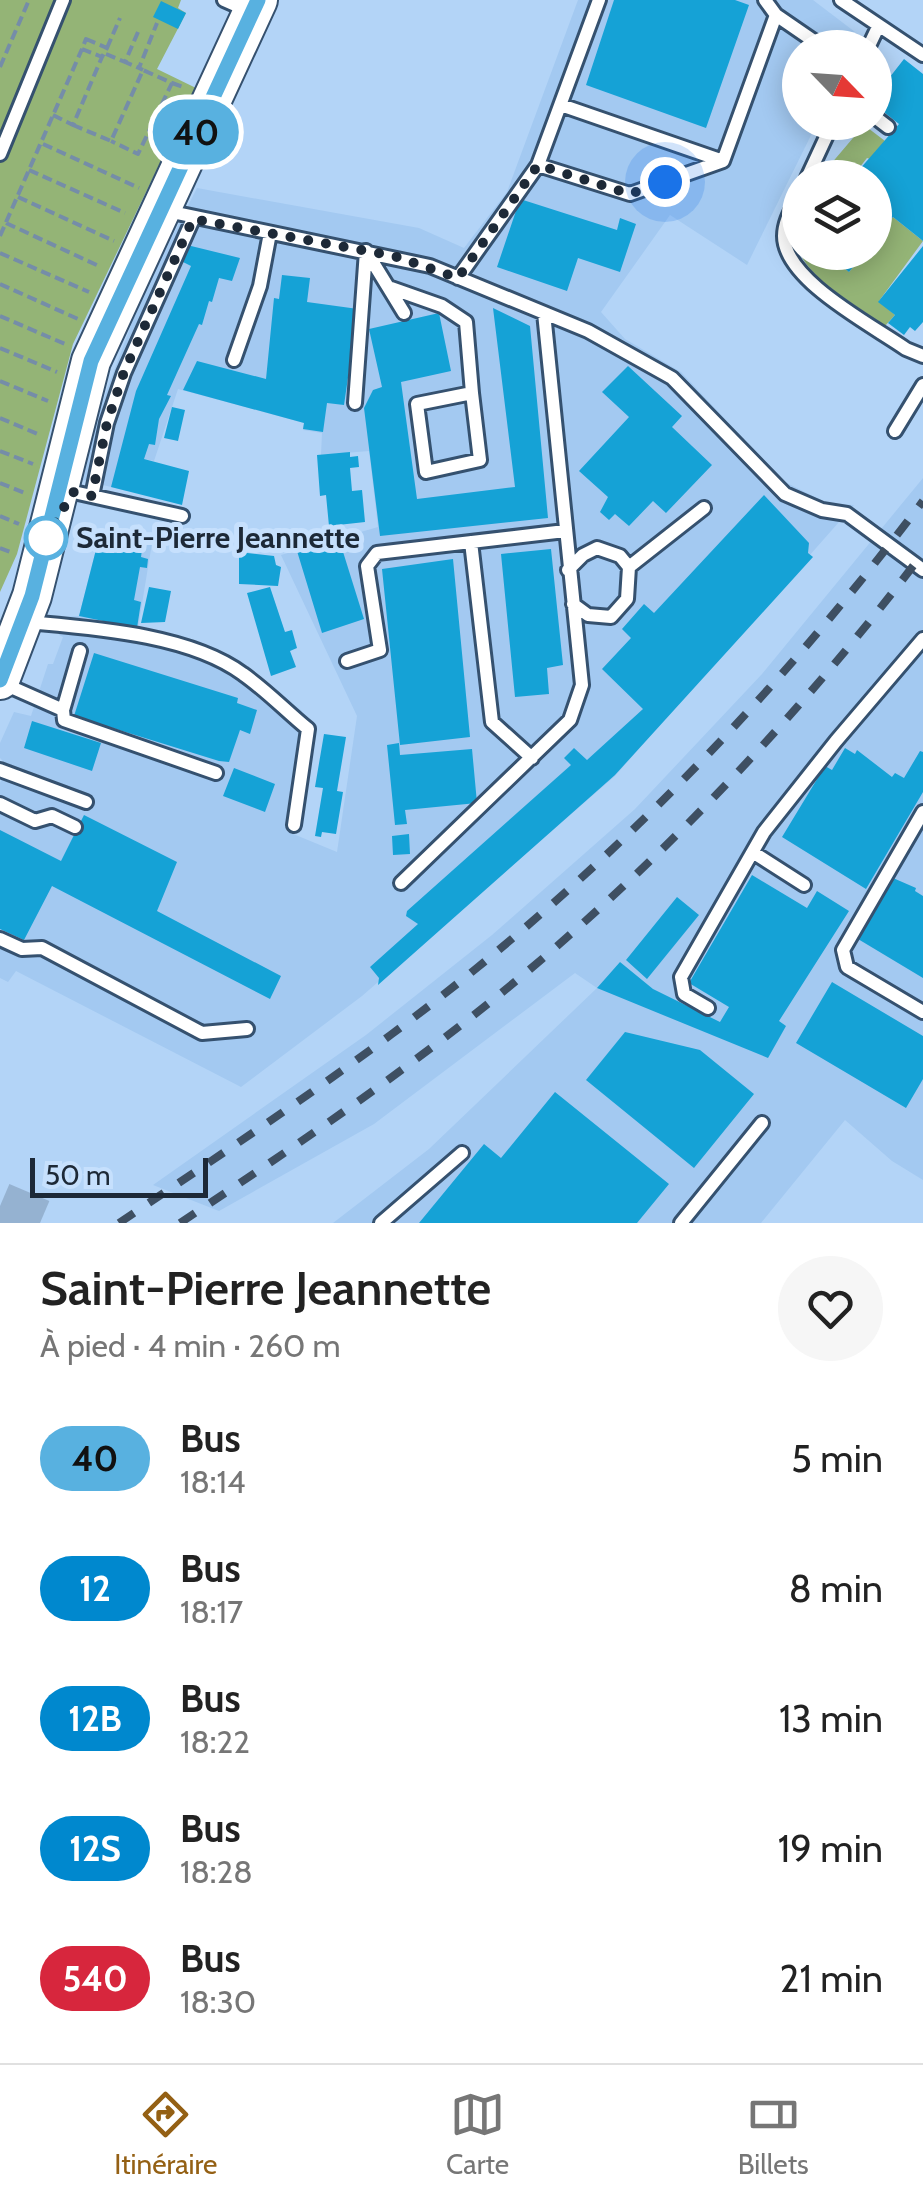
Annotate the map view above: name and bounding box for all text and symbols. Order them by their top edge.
north arrow [782,30,892,140]
map controls [782,30,892,270]
line badge: 40 [151,100,241,164]
text: 40 [173,111,219,154]
your location [640,157,690,207]
button: layers [782,160,892,270]
marker: Saint-Pierre Jeannette [25,517,67,559]
place label: Saint-Pierre Jeannette [76,519,360,556]
scale bar [30,1153,208,1198]
text: 50 m [45,1158,111,1192]
button: heart [778,1256,883,1361]
text: Saint-Pierre Jeannette [40,1259,491,1317]
text: À pied · 4 min · 260 m [40,1326,341,1365]
text: Bus [180,1415,241,1462]
text: 5 min [791,1435,883,1482]
text: 40 [72,1437,118,1480]
text: 18:14 [180,1462,245,1501]
text: Bus [180,1545,241,1592]
text: 8 min [789,1565,883,1612]
text: 12 [79,1567,111,1610]
text: 18:17 [180,1592,243,1631]
text: Bus [180,1675,241,1722]
text: 13 min [779,1695,883,1742]
text: 12B [68,1697,122,1740]
text: 18:22 [180,1722,250,1761]
text: Bus [180,1805,241,1852]
text: 19 min [778,1825,883,1872]
text: 12S [69,1827,121,1870]
text: 18:28 [180,1852,253,1891]
text: Bus [180,1935,241,1982]
text: 21 min [780,1955,883,2002]
text: 540 [62,1957,128,2000]
text: 18:30 [180,1982,256,2021]
tab: Itinéraire [114,2087,217,2181]
tab: Carte [446,2087,509,2181]
tab: Billets [738,2087,809,2181]

